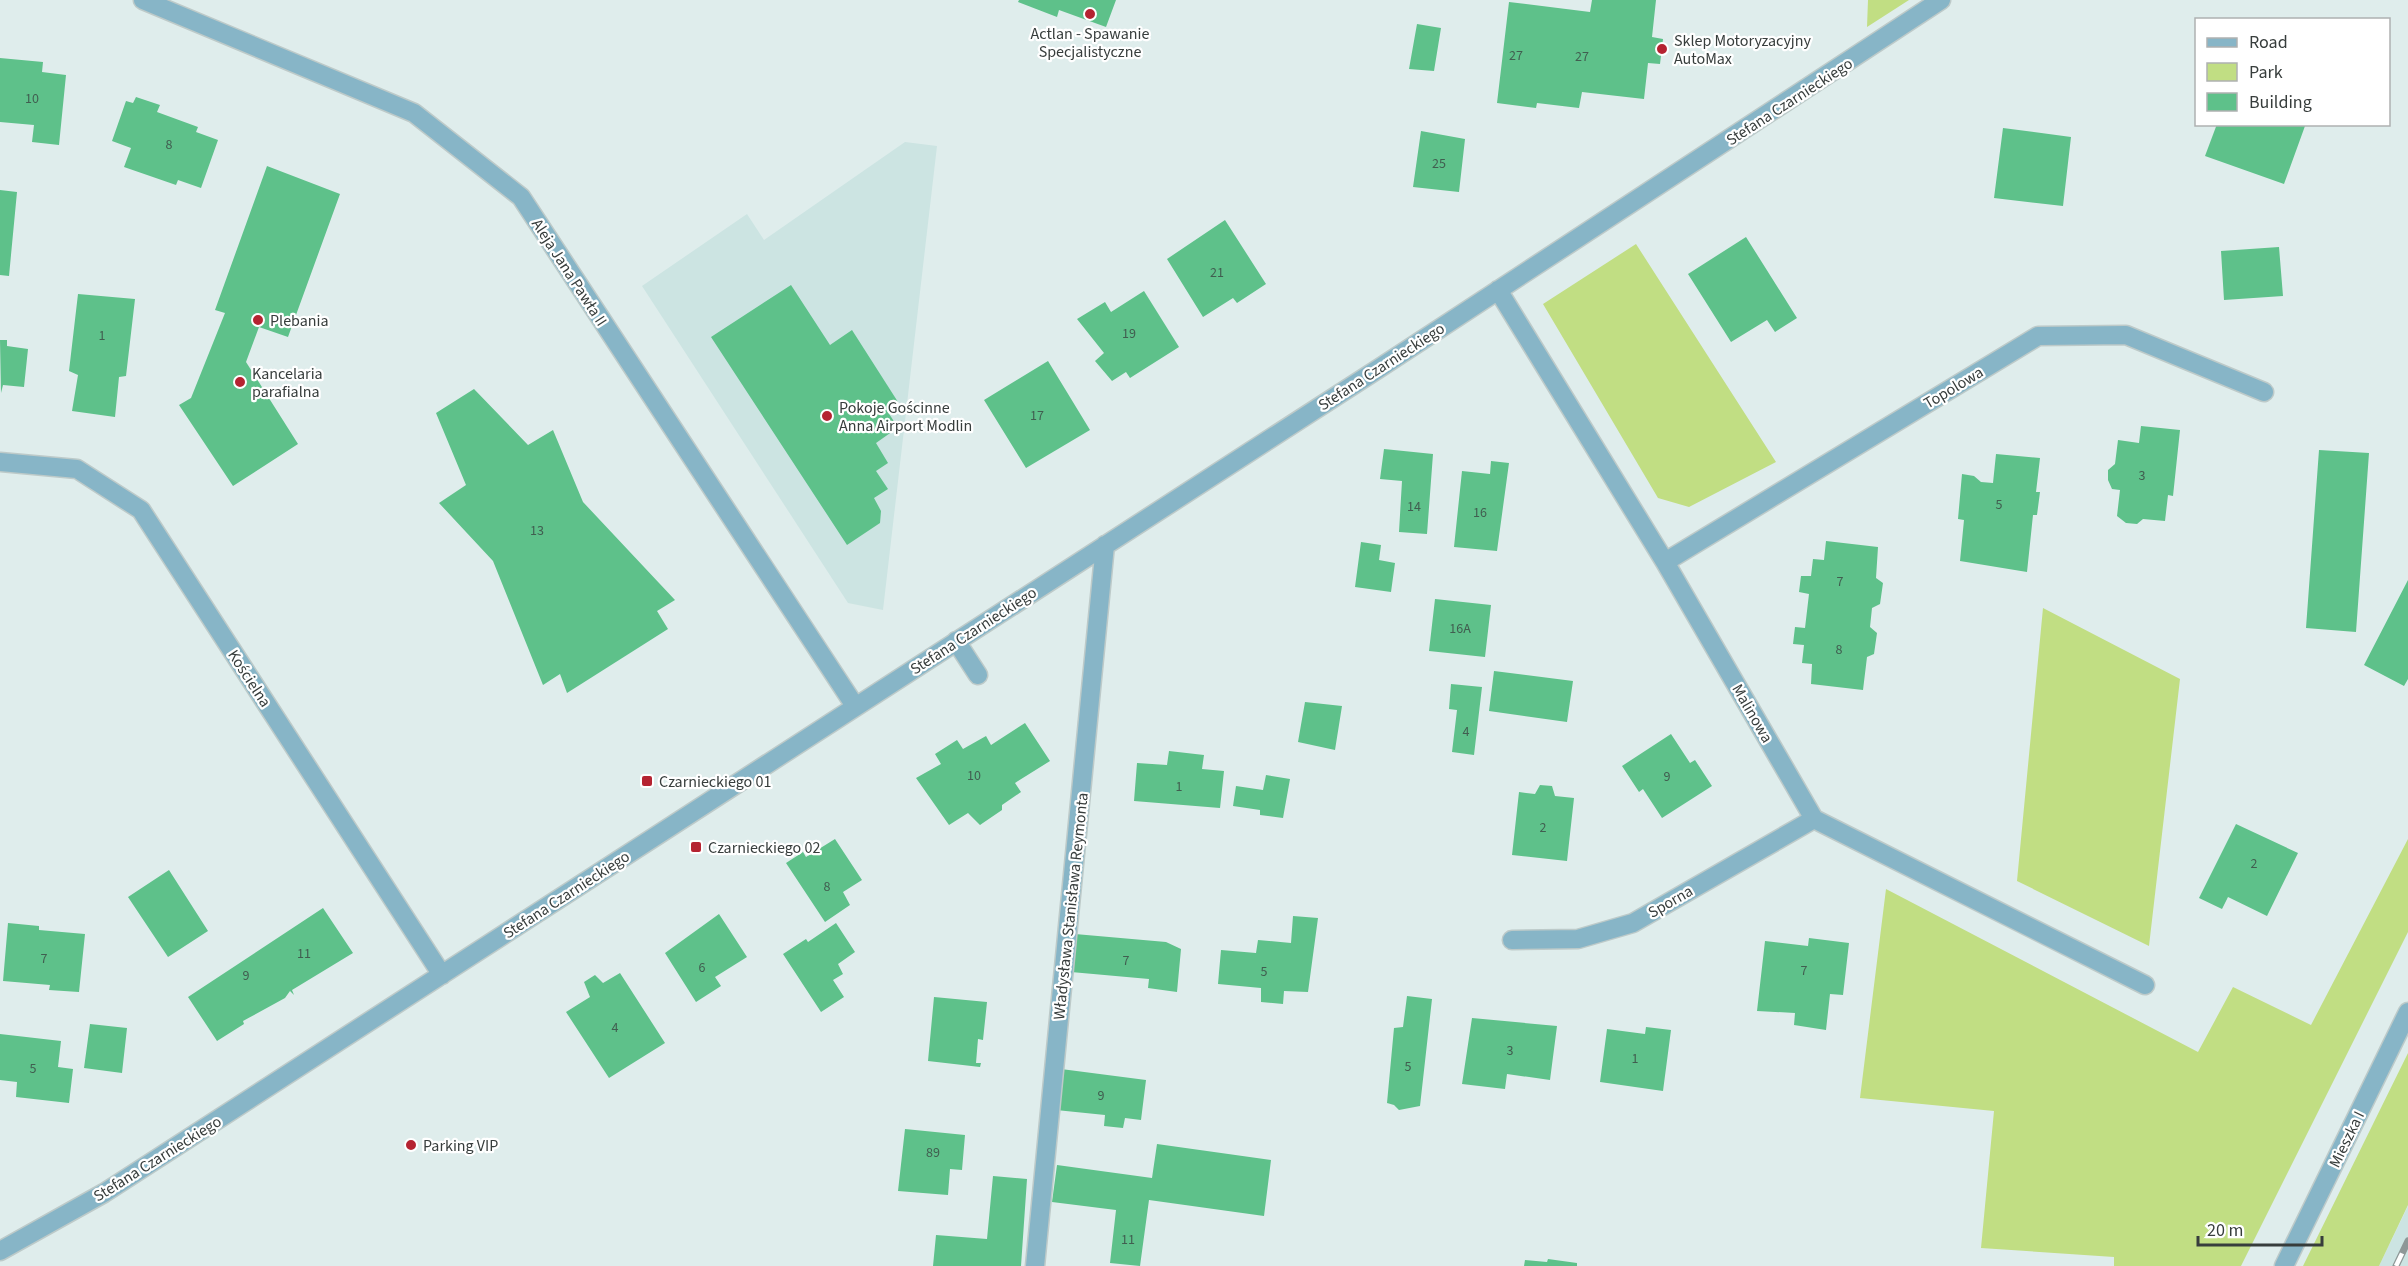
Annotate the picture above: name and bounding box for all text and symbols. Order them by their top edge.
marker: Actlan - Spawanie Specjalistyczne [1083,7,1097,21]
legend [2195,18,2390,126]
place label: Actlan - Spawanie Specjalistyczne [1031,23,1149,63]
place label: Sklep Motoryzacyjny AutoMax [1674,30,1811,70]
text: Road [2249,30,2288,55]
marker: Sklep Motoryzacyjny AutoMax [1655,42,1669,56]
house number: 27 [1509,46,1523,66]
house number: 27 [1575,47,1589,67]
street label: Stefana Czarnieckiego [1722,53,1857,151]
text: Park [2249,60,2283,85]
house number: 10 [25,89,39,109]
text: Building [2249,90,2312,115]
house number: 8 [166,135,173,155]
house number: 25 [1432,154,1446,174]
street label: Aleja Jana Pawła II [526,215,612,331]
house number: 21 [1210,263,1224,283]
place label: Plebania [270,310,329,332]
marker: Plebania [251,313,265,327]
street label: Stefana Czarnieckiego [1314,318,1449,416]
house number: 19 [1122,324,1136,344]
house number: 1 [99,326,106,346]
street label: Topolowa [1920,361,1987,414]
place label: Kancelaria parafialna [252,363,323,403]
marker: Kancelaria parafialna [233,375,247,389]
place label: Pokoje Gościnne Anna Airport Modlin [839,397,972,437]
house number: 17 [1030,406,1044,426]
marker: Pokoje Gościnne Anna Airport Modlin [820,409,834,423]
house number: 3 [2139,466,2146,486]
house number: 5 [1996,495,2003,515]
house number: 14 [1407,497,1421,517]
house number: 16 [1473,503,1487,523]
house number: 13 [530,521,544,541]
house number: 7 [1837,572,1844,592]
street label: Stefana Czarnieckiego [906,582,1041,680]
house number: 16A [1449,619,1471,639]
house number: 8 [1836,640,1843,660]
street label: Kościelna [222,645,276,712]
street label: Malinowa [1726,680,1778,747]
house number: 4 [1463,722,1470,742]
house number: 10 [967,766,981,786]
house number: 9 [1664,767,1671,787]
place label: Czarnieckiego 01 [659,771,771,793]
marker: Czarnieckiego 01 [640,774,654,788]
house number: 1 [1176,777,1183,797]
street label: Władysława Stanisława Reymonta [1048,791,1094,1021]
house number: 2 [1540,818,1547,838]
place label: Czarnieckiego 02 [708,837,820,859]
marker: Czarnieckiego 02 [689,840,703,854]
street label: Stefana Czarnieckiego [499,846,634,944]
house number: 2 [2251,854,2258,874]
house number: 8 [824,877,831,897]
street label: Sporna [1644,880,1697,924]
house number: 11 [297,944,311,964]
house number: 7 [41,949,48,969]
house number: 7 [1123,951,1130,971]
house number: 6 [699,958,706,978]
house number: 7 [1801,961,1808,981]
house number: 5 [1261,962,1268,982]
house number: 9 [243,966,250,986]
house number: 4 [612,1018,619,1038]
house number: 3 [1507,1041,1514,1061]
house number: 1 [1632,1049,1639,1069]
house number: 5 [1405,1057,1412,1077]
house number: 5 [30,1059,37,1079]
house number: 9 [1098,1086,1105,1106]
street label: Mieszka I [2324,1108,2370,1171]
street label: Stefana Czarnieckiego [89,1111,226,1207]
place label: Parking VIP [423,1135,498,1157]
marker: Parking VIP [404,1138,418,1152]
house number: 89 [926,1143,940,1163]
scale bar [2198,1209,2322,1247]
text: 20 m [2207,1218,2243,1243]
house number: 11 [1121,1230,1135,1250]

